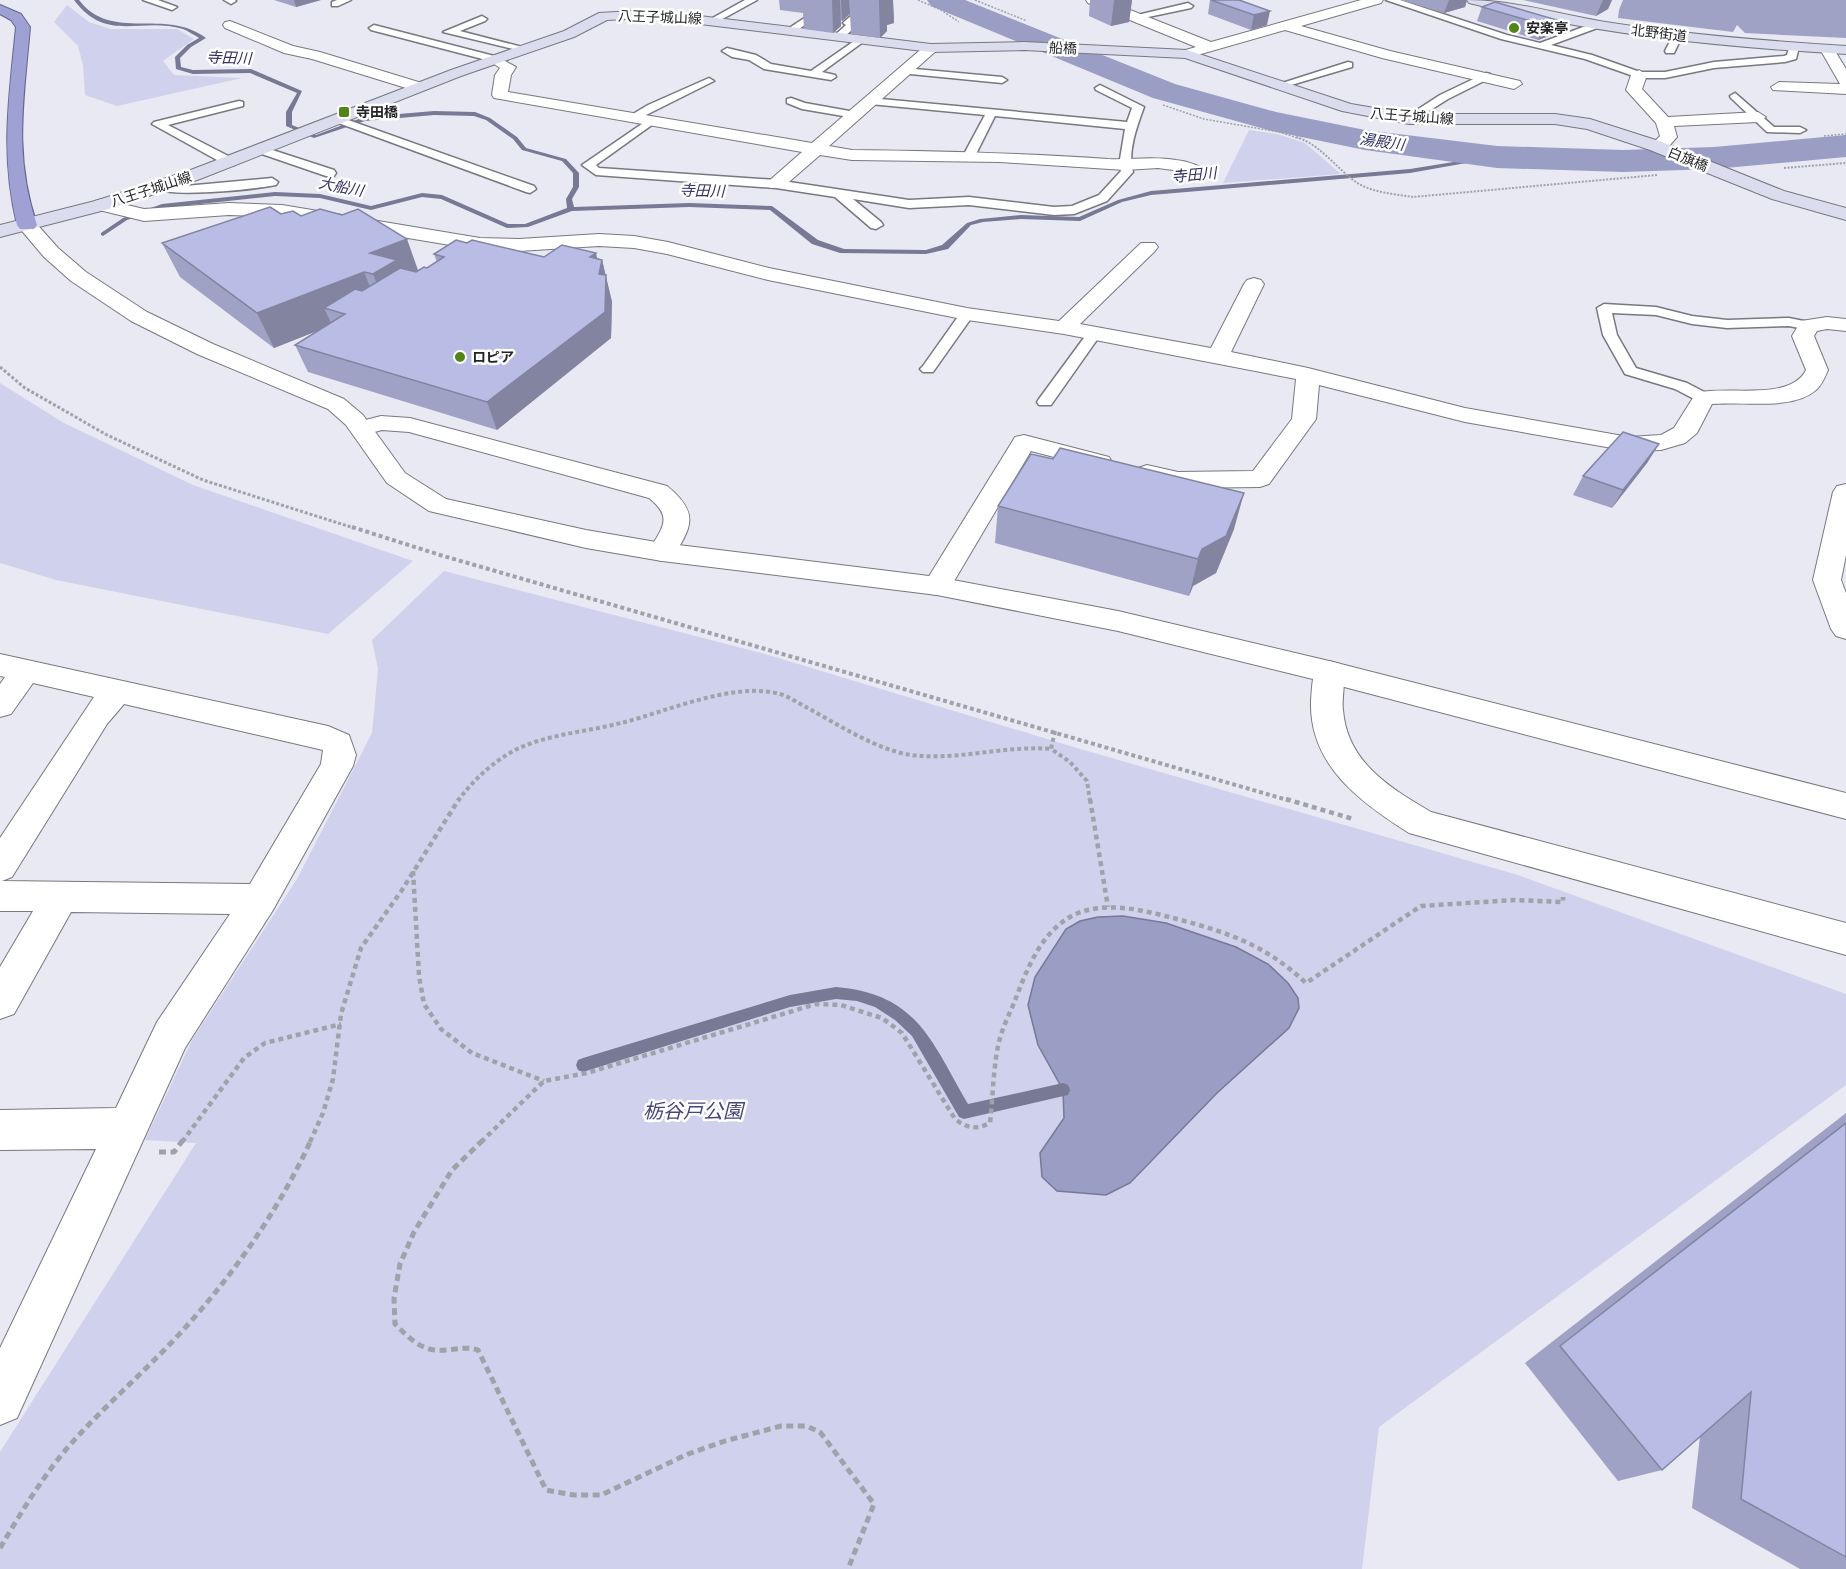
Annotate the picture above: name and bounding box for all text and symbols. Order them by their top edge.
street label: 八王子城山線 [618,6,702,28]
place label: 安楽亭 [1526,18,1568,38]
street label: 北野街道 [1630,20,1688,46]
marker: 安楽亭 [1507,21,1521,35]
street label: 船橋 [1049,38,1077,58]
water label: 寺田川 [206,46,254,69]
place label: 寺田橋 [356,102,398,122]
street label: 八王子城山線 [1369,103,1455,129]
marker: 寺田橋 [337,105,351,119]
water label: 湯殿川 [1358,128,1408,155]
street label: 白旗橋 [1665,142,1711,176]
water label: 寺田川 [1171,162,1219,187]
street label: 八王子城山線 [108,167,194,211]
water label: 大船川 [317,172,367,201]
water label: 寺田川 [679,180,727,201]
place label: ロピア [472,347,514,367]
marker: ロピア [453,350,467,364]
park label: 栃谷戸公園 [643,1097,746,1125]

